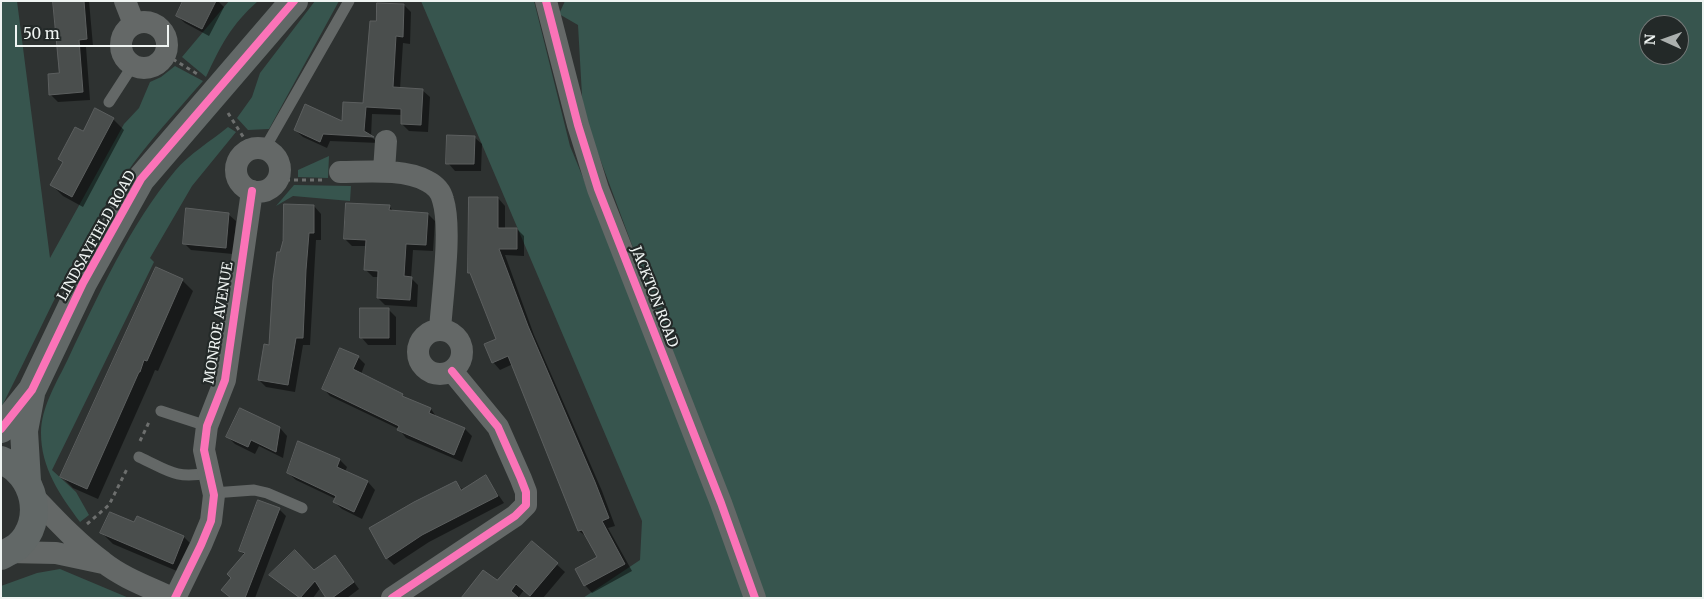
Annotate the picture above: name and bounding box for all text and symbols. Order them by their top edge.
scale bar [18,15,171,47]
north arrow [1639,15,1689,65]
text: 50 m [23,24,60,43]
text: N [1641,34,1659,45]
street label: LINDSAYFIELD ROAD [54,168,140,304]
street label: JACKTON ROAD [627,244,681,350]
street label: MONROE AVENUE [201,261,237,385]

